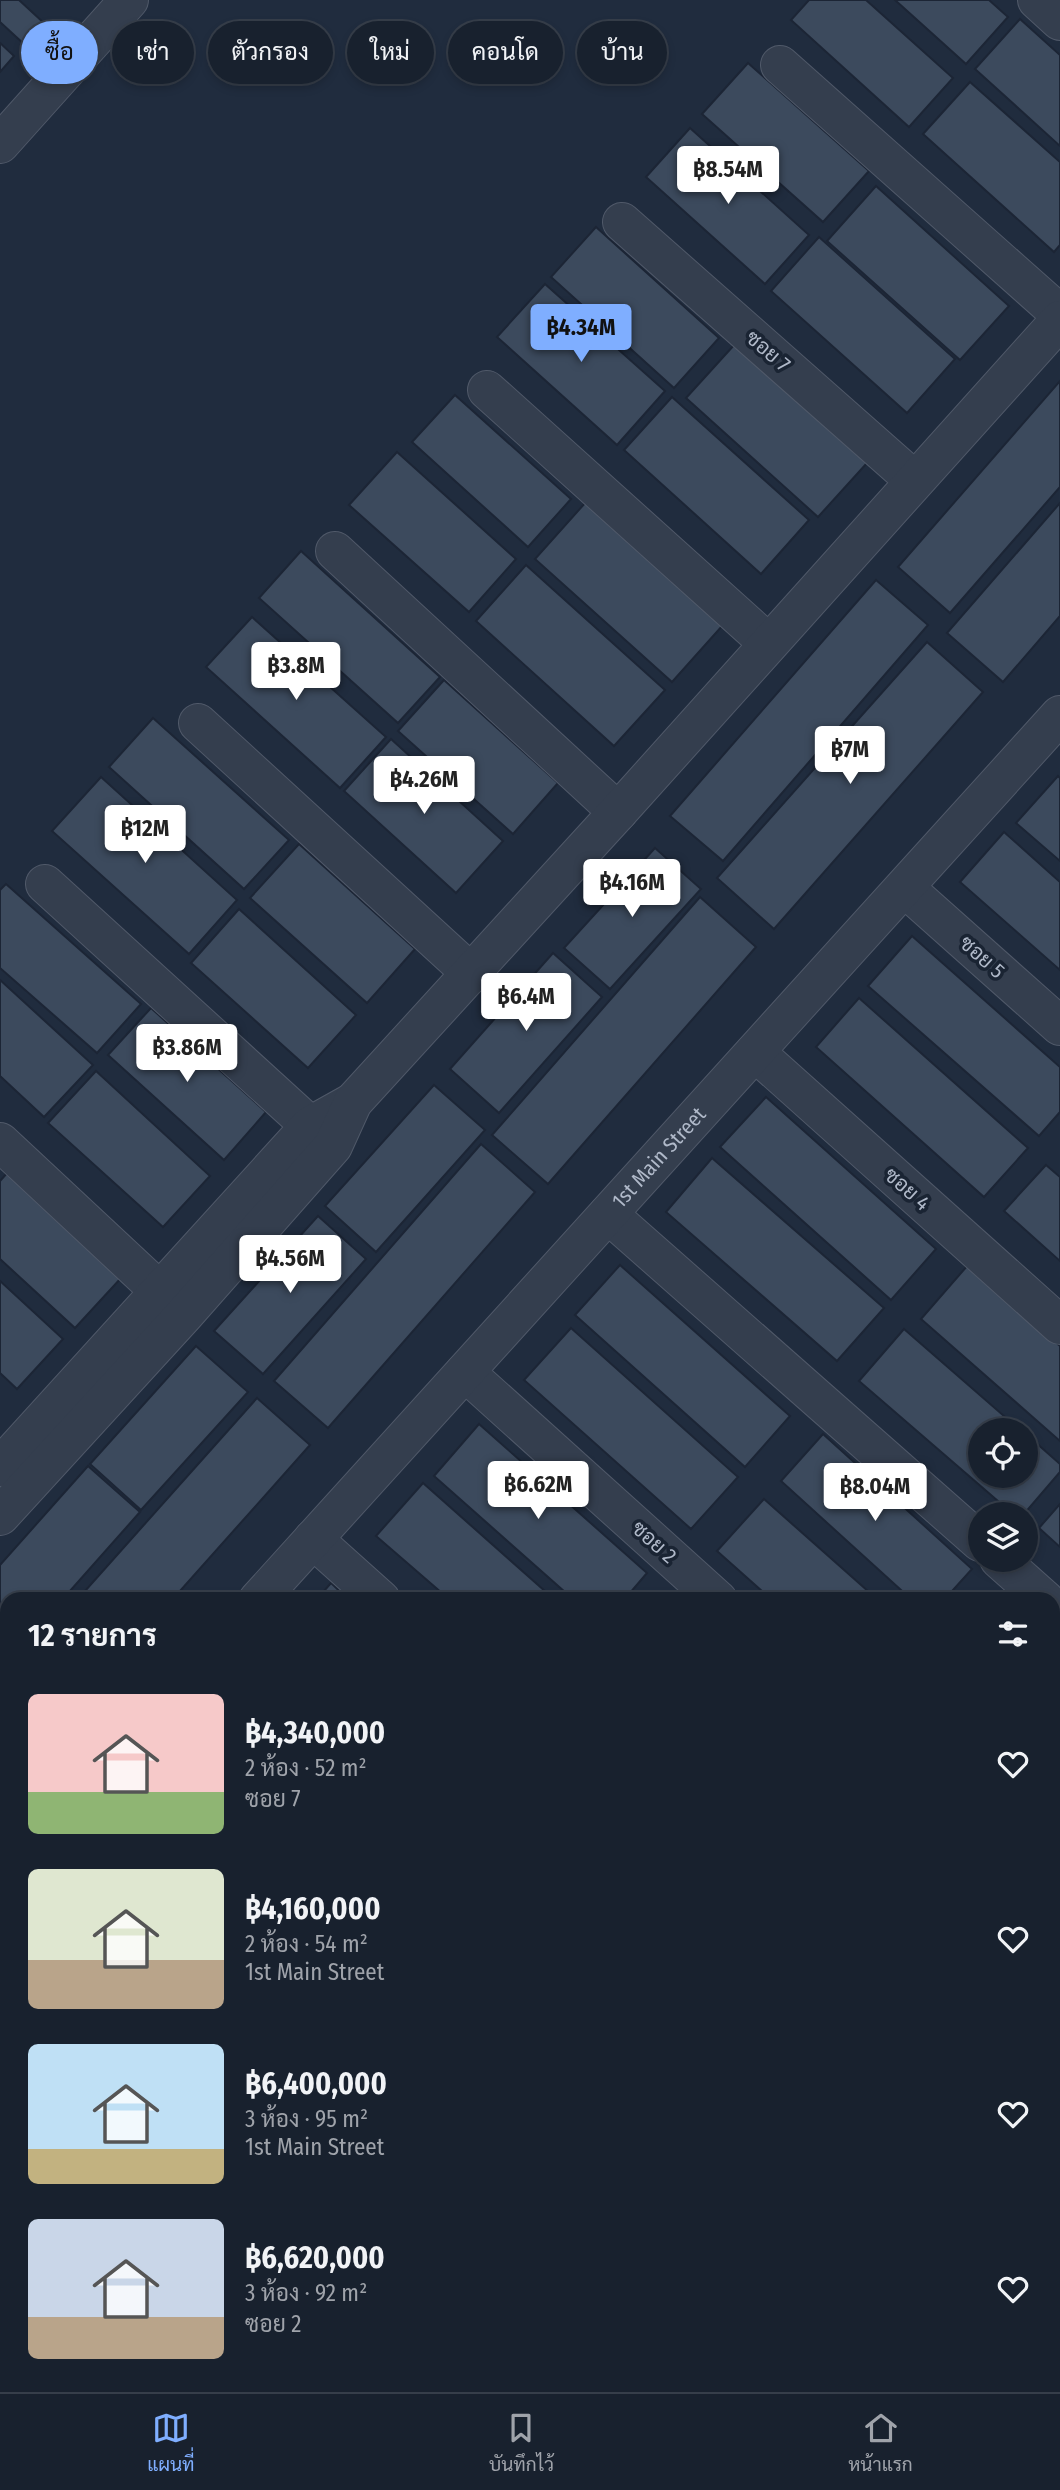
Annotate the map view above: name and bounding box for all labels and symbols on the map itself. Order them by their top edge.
pin: ฿8.54M [671,146,785,206]
pin: ฿4.34M [524,304,638,364]
street label: ซอย 7 [740,325,796,377]
pin: ฿3.8M [247,642,345,702]
pin: ฿7M [816,726,884,786]
pin: ฿4.26M [367,756,481,816]
pin: ฿12M [104,806,186,865]
pin: ฿4.16M [575,860,689,919]
street label: ซอย 5 [954,930,1010,984]
pin: ฿6.4M [477,974,575,1033]
pin: ฿3.86M [130,1024,244,1084]
street label: 1st Main Street [607,1102,711,1213]
street label: ซอย 4 [879,1162,935,1216]
pin: ฿4.56M [233,1236,347,1295]
pin: ฿6.62M [481,1462,595,1521]
pin: ฿8.04M [818,1464,932,1523]
street label: ซอย 2 [626,1515,682,1569]

